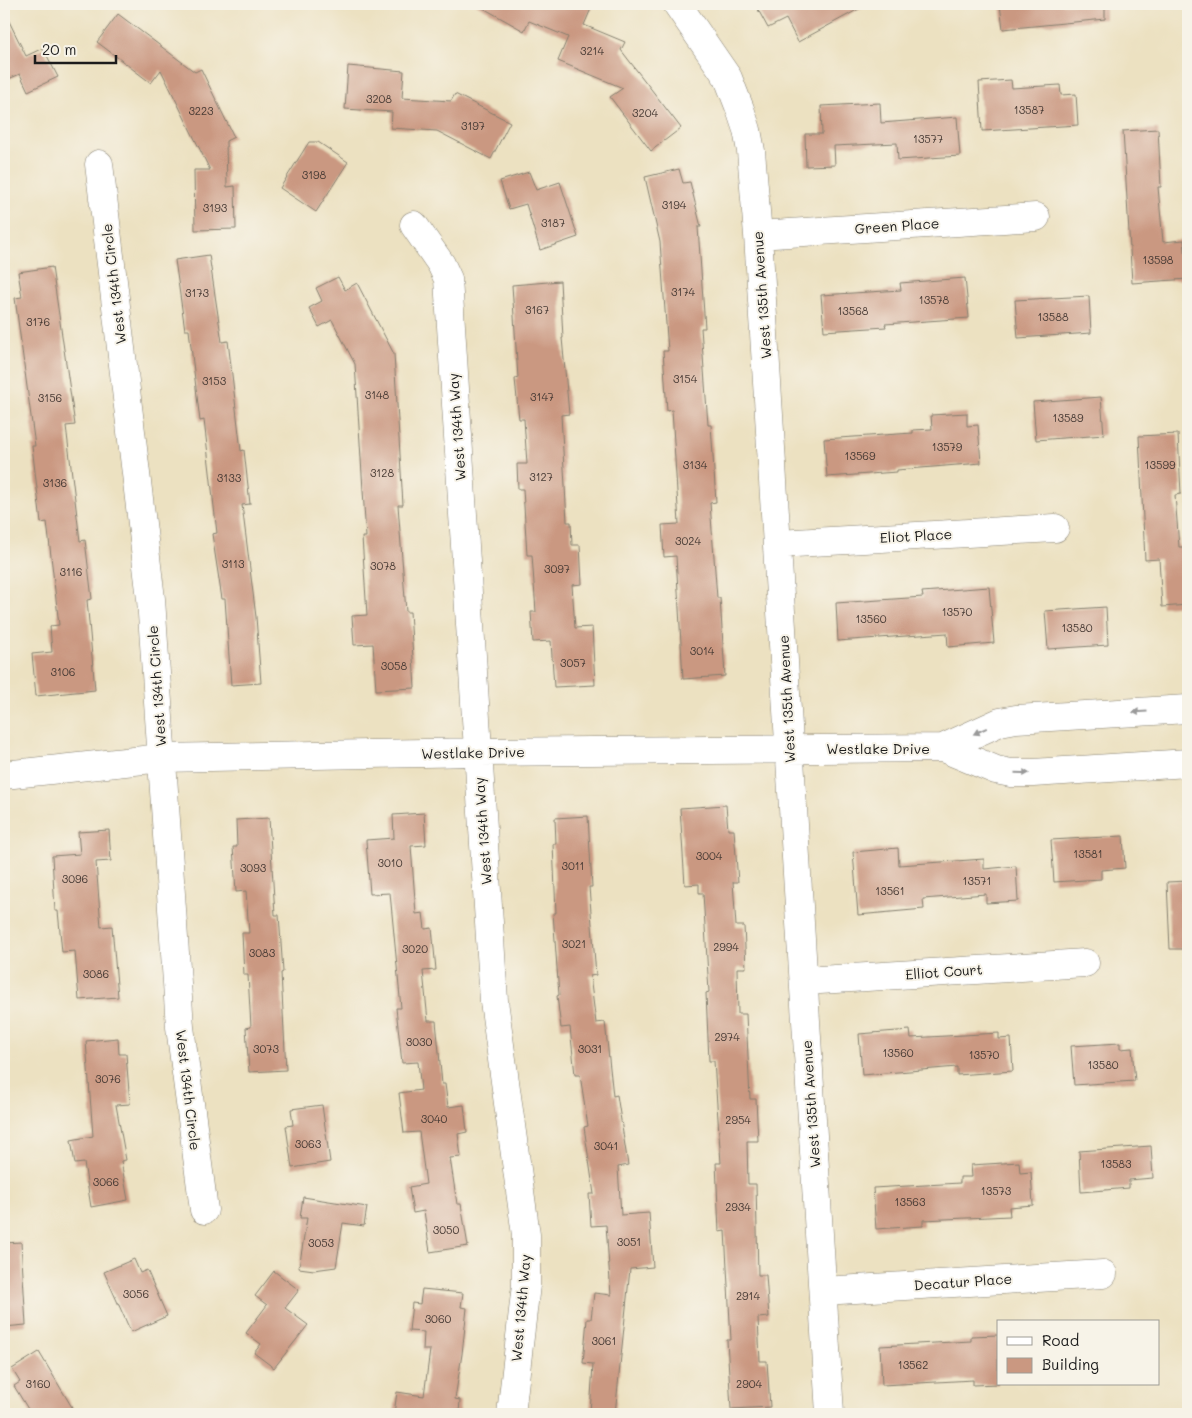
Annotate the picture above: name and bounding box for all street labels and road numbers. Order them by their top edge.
street label: Green Place [854,213,940,238]
street label: West 134th Circle [97,223,130,345]
street label: West 135th Avenue [748,231,775,360]
street label: West 134th Way [443,373,470,482]
street label: Eliot Place [879,524,953,547]
street label: West 134th Circle [143,625,170,747]
street label: West 135th Avenue [774,635,799,763]
street label: Westlake Drive [826,739,930,758]
street label: Westlake Drive [421,742,525,763]
street label: West 134th Way [469,777,496,886]
street label: Elliot Court [905,959,983,984]
street label: West 134th Circle [172,1029,205,1151]
street label: West 135th Avenue [797,1040,824,1169]
street label: West 134th Way [506,1253,535,1363]
street label: Decatur Place [913,1269,1013,1294]

